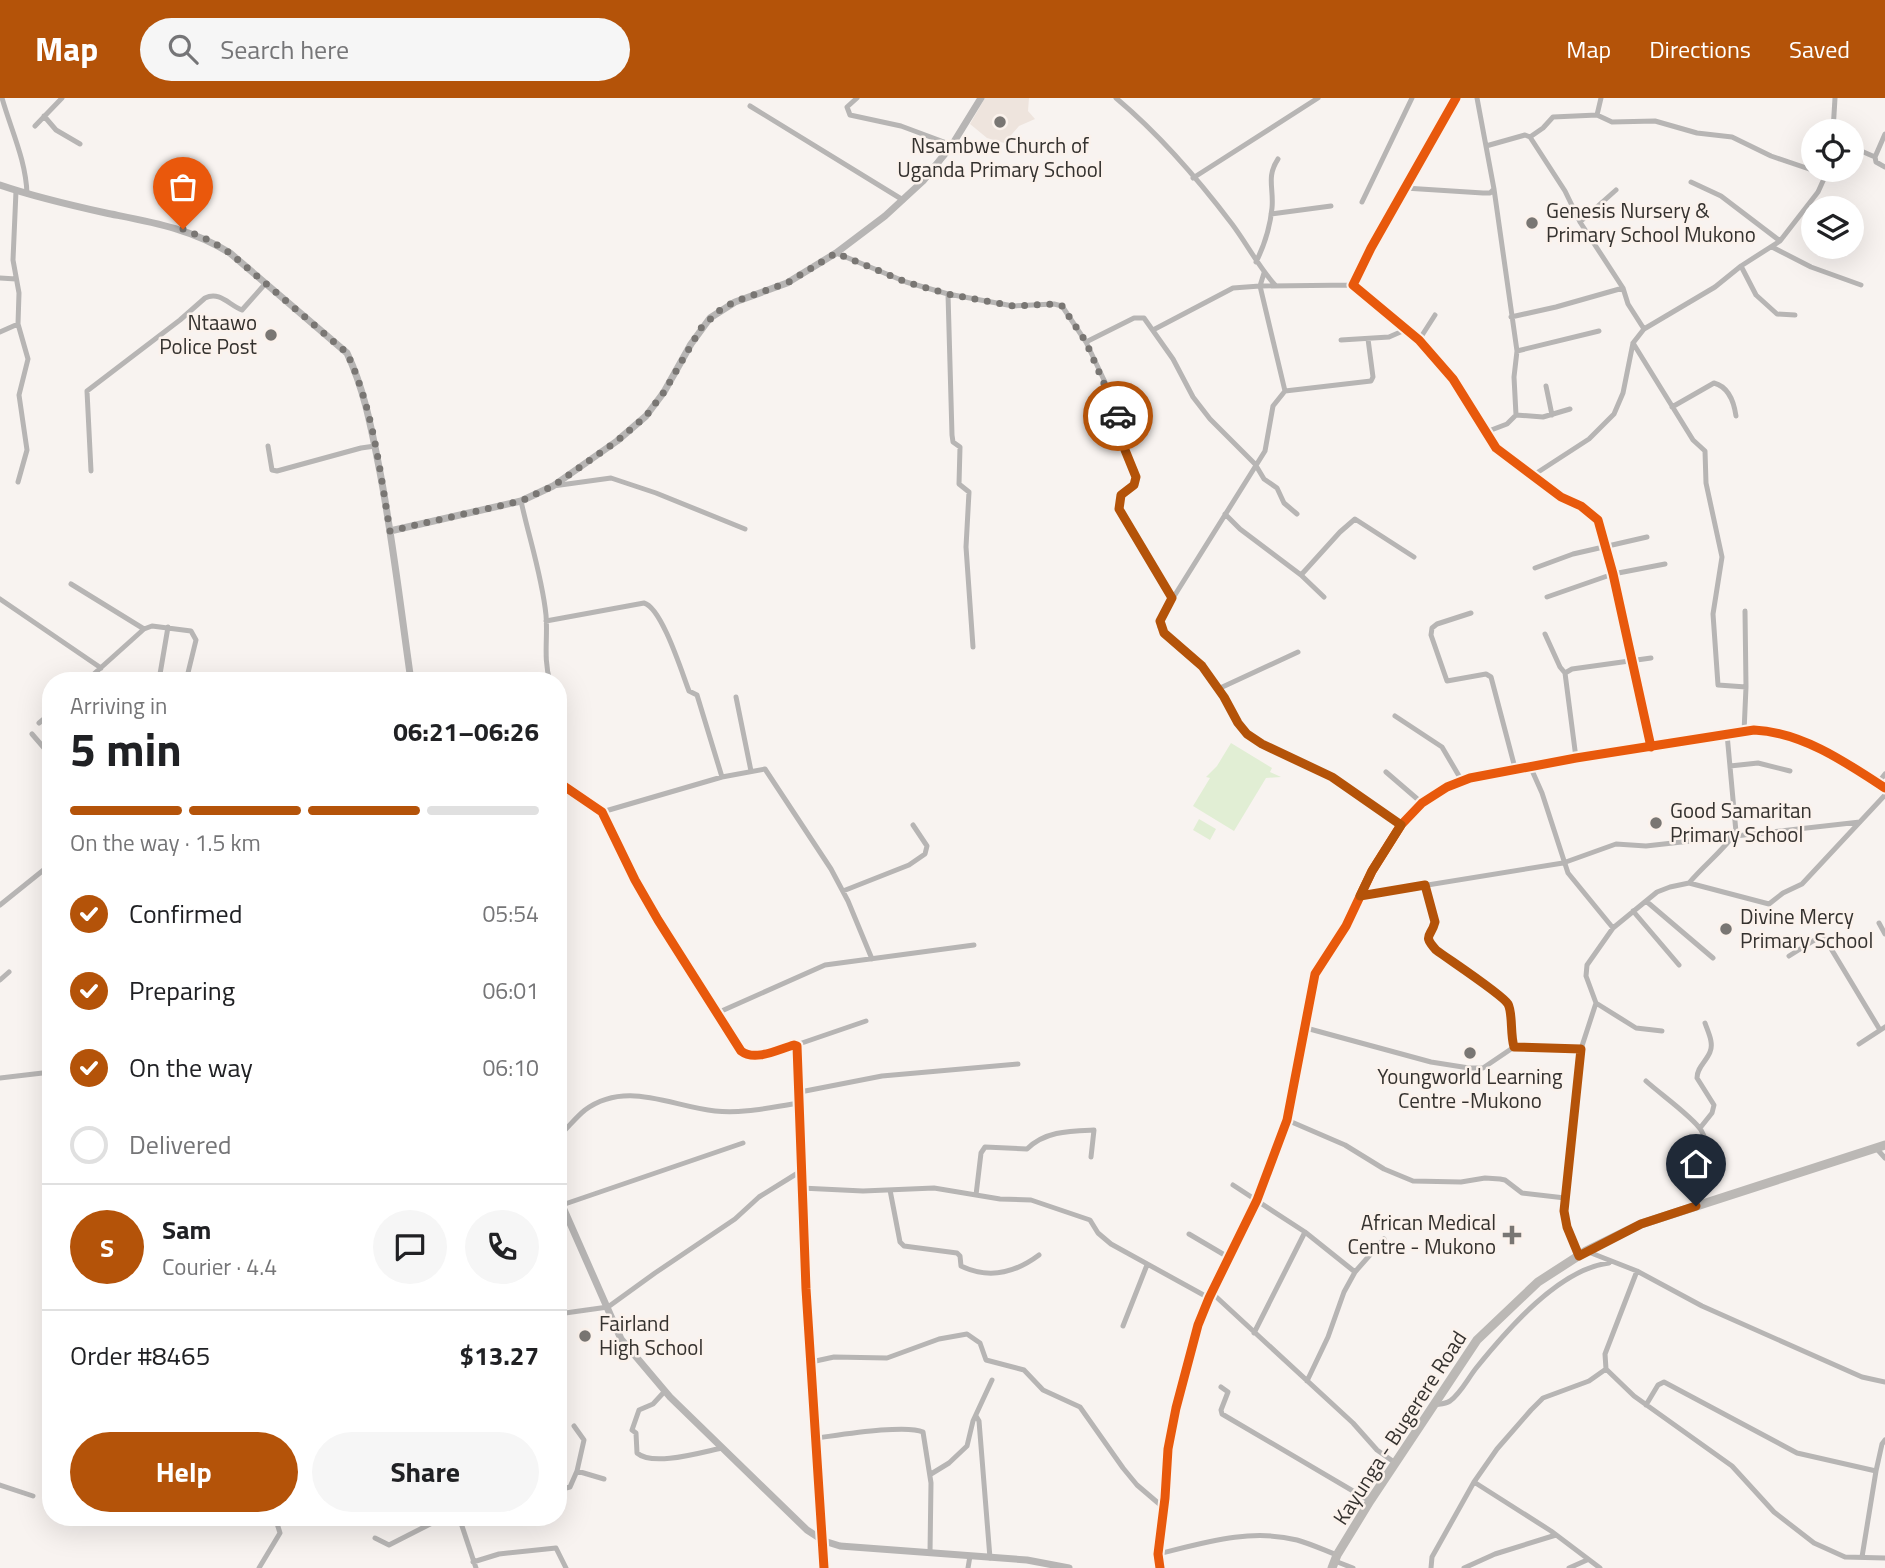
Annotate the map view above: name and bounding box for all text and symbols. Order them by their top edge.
search box [140,18,630,81]
text: Map [35,24,98,74]
icon: search [164,30,202,68]
text: Search here [220,30,349,69]
text: Map [1566,31,1611,67]
text: Directions [1649,31,1751,67]
text: Saved [1789,31,1850,67]
marker: Nsambwe Church of Uganda Primary School [992,114,1008,130]
map controls [1801,119,1864,259]
button: locate [1801,119,1864,182]
place label: Nsambwe Church of Uganda Primary School [897,129,1103,185]
pin [153,157,213,229]
icon: bag [164,168,202,206]
place label: Genesis Nursery & Primary School Mukono [1546,194,1756,250]
button: layers [1801,196,1864,259]
marker: Genesis Nursery & Primary School Mukono [1524,215,1540,231]
place label: Ntaawo Police Post [159,306,258,362]
marker: Ntaawo Police Post [263,327,279,343]
courier [1083,381,1153,451]
icon: car [1099,397,1137,435]
text: Arriving in [70,688,167,723]
text: 06:21–06:26 [393,712,539,751]
text: 5 min [70,714,182,784]
place label: Good Samaritan Primary School [1670,794,1812,850]
marker: Good Samaritan Primary School [1648,815,1664,831]
text: On the way · 1.5 km [70,825,261,860]
text: Confirmed [129,894,243,933]
icon: check [70,895,108,933]
text: 05:54 [482,896,539,931]
place label: Divine Mercy Primary School [1740,900,1873,956]
marker: Divine Mercy Primary School [1718,921,1734,937]
text: Preparing [129,971,235,1010]
icon: check [70,972,108,1010]
text: 06:01 [482,973,539,1008]
marker: Youngworld Learning Centre -Mukono [1462,1045,1478,1061]
text: On the way [129,1048,253,1087]
icon: check [70,1049,108,1087]
text: 06:10 [482,1050,539,1085]
place label: Youngworld Learning Centre -Mukono [1377,1060,1563,1116]
text: Delivered [129,1125,232,1164]
pin [1666,1134,1726,1206]
icon: home [1677,1145,1715,1183]
place label: African Medical Centre - Mukono [1347,1206,1496,1262]
text: Sam [162,1210,211,1249]
button: chat [373,1210,447,1284]
button: phone [465,1210,539,1284]
marker: African Medical Centre - Mukono [1502,1225,1522,1245]
text: S [100,1228,114,1267]
text: Courier · 4.4 [162,1249,277,1284]
place label: Fairland High School [599,1307,703,1363]
street label: Kayunga - Bugerere Road [1324,1324,1474,1531]
marker: Fairland High School [577,1328,593,1344]
text: Order #8465 [70,1336,210,1375]
text: $13.27 [460,1336,539,1375]
button: Help [70,1432,298,1512]
button: Share [312,1432,539,1512]

